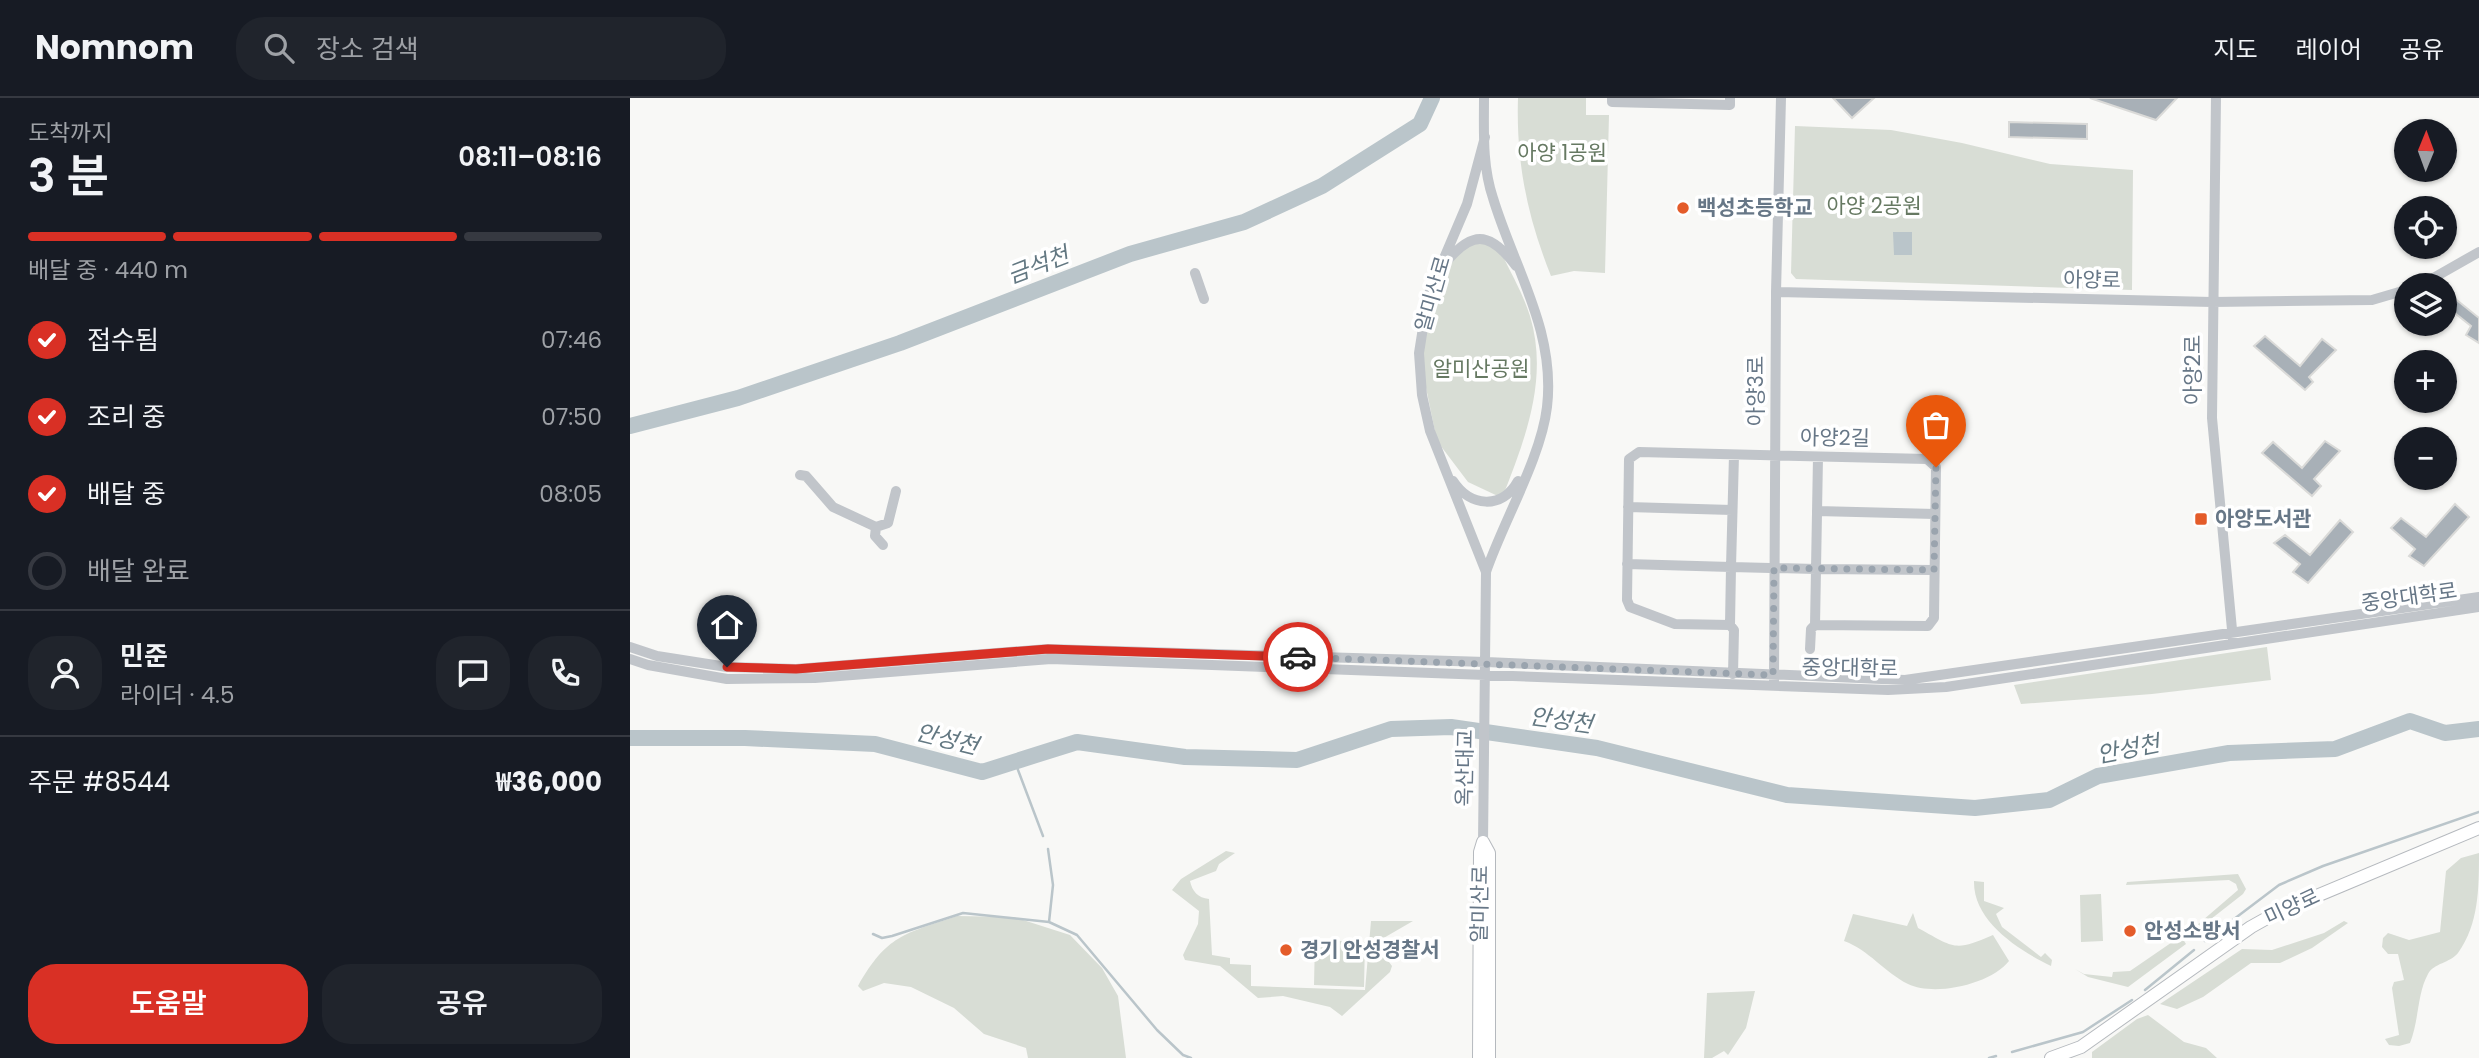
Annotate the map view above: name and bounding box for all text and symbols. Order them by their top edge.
search box [236,17,726,80]
text: Nomnom [35,24,194,71]
icon: search [260,29,298,67]
text: 장소 검색 [316,31,419,67]
text: 지도 [2213,33,2258,66]
text: 레이어 [2296,33,2362,66]
text: 공유 [2400,33,2444,66]
text: 도착까지 [28,117,113,149]
north arrow [2394,119,2457,182]
map controls [2394,119,2457,490]
park label: 아양 1공원 [1517,138,1607,167]
text: 08:11–08:16 [458,139,602,175]
text: 3 분 [28,144,109,208]
park label: 아양 2공원 [1827,191,1921,220]
place label: 백성초등학교 [1697,193,1813,222]
button: locate [2394,196,2457,259]
marker: 백성초등학교 [1675,200,1691,216]
water label: 금석천 [1003,238,1076,291]
street label: 알미산로 [1408,253,1457,335]
text: 배달 중 · 440 m [28,254,188,286]
street label: 아양로 [2063,264,2121,295]
button: layers [2394,273,2457,336]
icon: check [28,321,66,359]
text: 접수됨 [87,322,159,358]
text: 07:46 [541,324,602,356]
street label: 아양2로 [2178,335,2207,405]
button: + [2394,350,2457,413]
park label: 알미산공원 [1433,354,1529,383]
street label: 아양3로 [1741,356,1770,426]
pin [1906,395,1966,467]
icon: check [28,398,66,436]
text: 조리 중 [87,399,166,435]
text: 07:50 [541,401,602,433]
icon: bag [1917,406,1955,444]
street label: 아양2길 [1800,422,1870,453]
button: − [2394,427,2457,490]
icon: check [28,475,66,513]
text: 배달 중 [87,476,166,512]
text: 08:05 [539,478,602,510]
place label: 아양도서관 [2215,504,2312,533]
marker: 아양도서관 [2193,511,2209,527]
text: 배달 완료 [87,553,190,589]
street label: 중앙대학로 [2359,575,2459,618]
pin [697,595,757,667]
icon: home [708,606,746,644]
courier [1263,622,1333,692]
button: person [28,636,102,710]
button: chat [436,636,510,710]
button: phone [528,636,602,710]
text: 민준 [120,638,168,674]
icon: car [1279,638,1317,676]
street label: 중앙대학로 [1801,652,1899,683]
text: 라이더 · 4.5 [120,679,234,711]
water label: 안성천 [1527,700,1597,741]
water label: 안성천 [912,716,984,763]
water label: 안성천 [2094,727,2165,771]
street label: 옥산대교 [1449,729,1480,807]
text: 주문 #8544 [28,764,170,800]
text: ₩36,000 [496,764,602,800]
street label: 알미산로 [1464,865,1495,943]
street label: 미양로 [2259,881,2324,932]
place label: 안성소방서 [2144,916,2241,945]
marker: 안성소방서 [2122,923,2138,939]
place label: 경기 안성경찰서 [1300,935,1440,964]
marker: 경기 안성경찰서 [1278,942,1294,958]
button: 도움말 [28,964,308,1044]
button: 공유 [322,964,602,1044]

